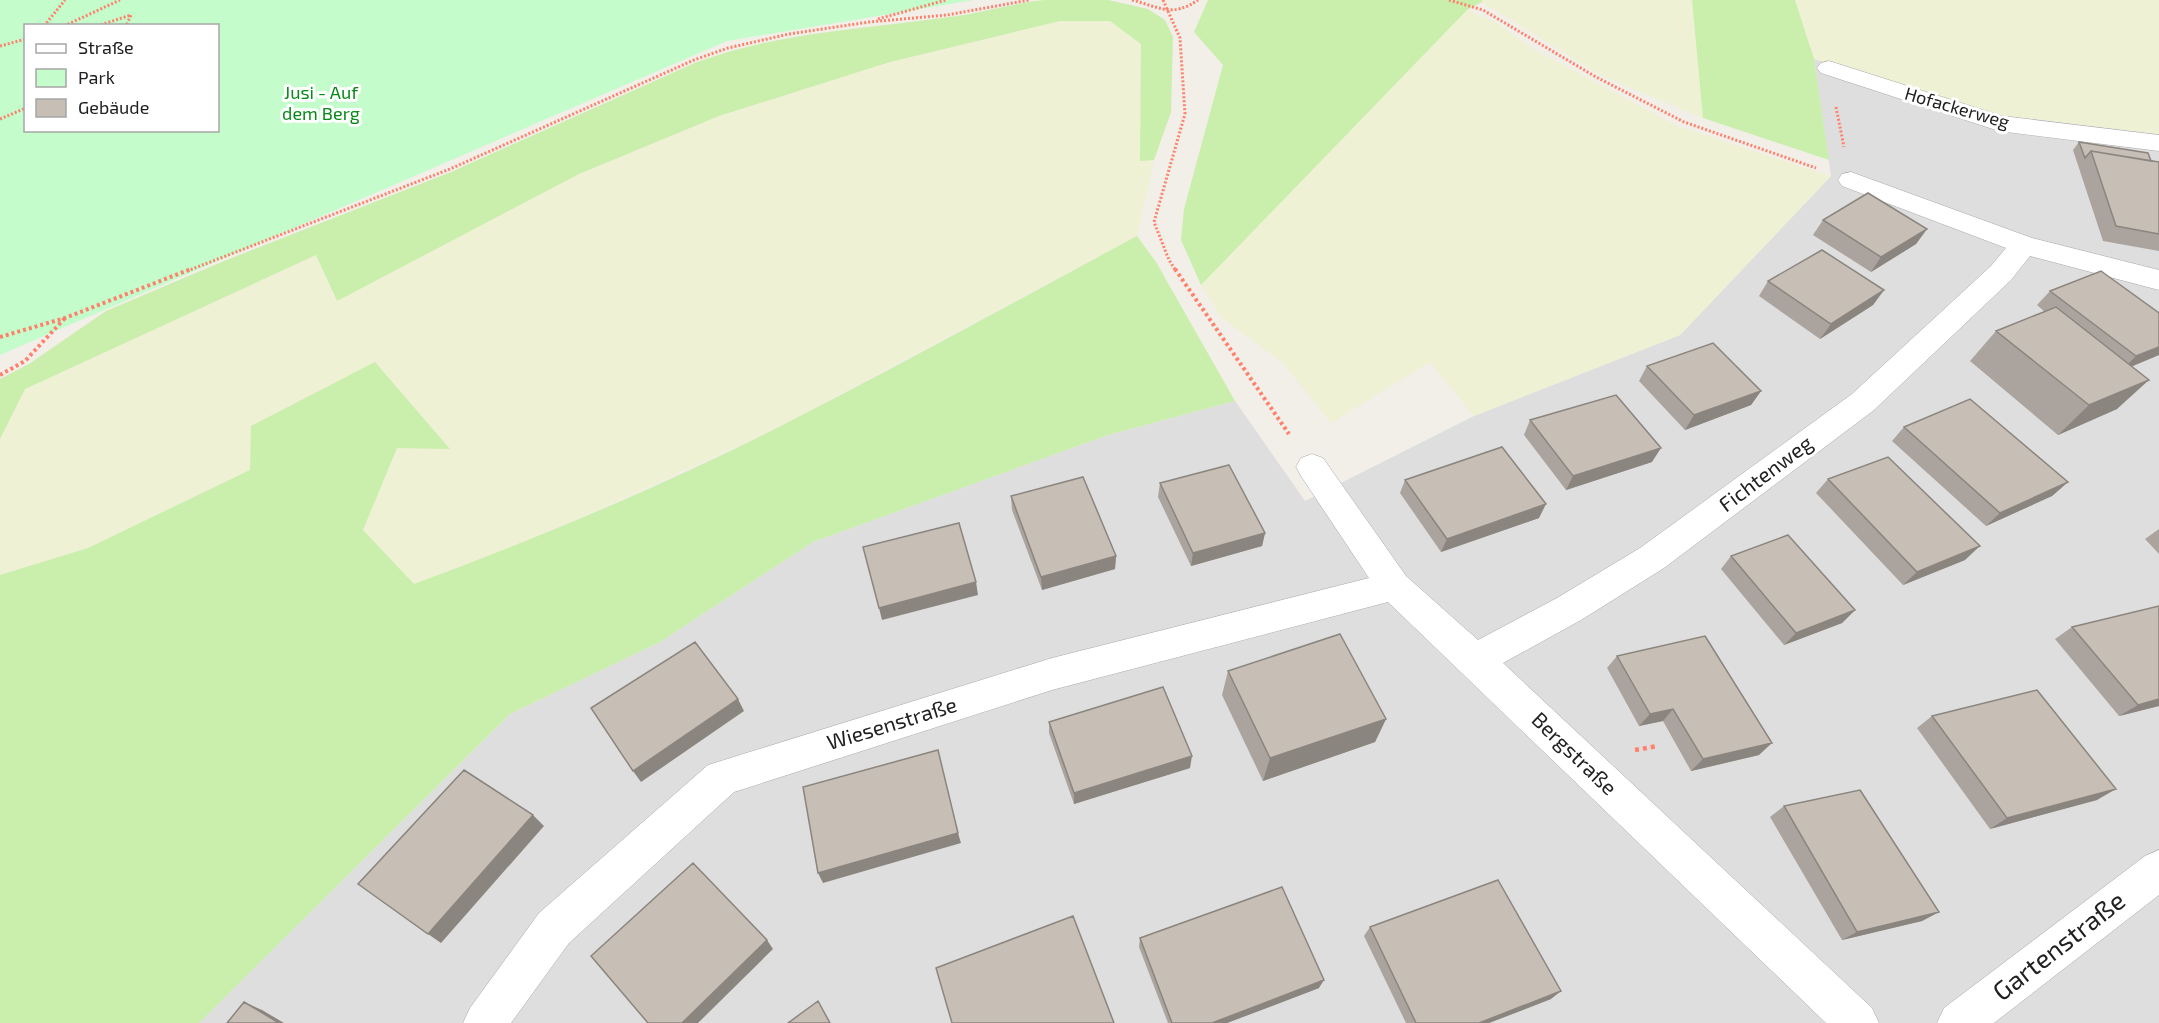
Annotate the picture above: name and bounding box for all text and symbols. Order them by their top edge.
legend [24,24,219,132]
text: Straße [78,36,134,58]
text: Park [78,66,115,88]
park label: Jusi - Auf dem Berg [282,81,360,124]
street label: Hofackerweg [1902,82,2012,133]
text: Gebäude [78,96,149,118]
street label: Fichtenweg [1713,429,1817,516]
street label: Wiesenstraße [824,691,960,754]
street label: Bergstraße [1527,706,1623,800]
street label: Gartenstraße [1986,884,2130,1006]

